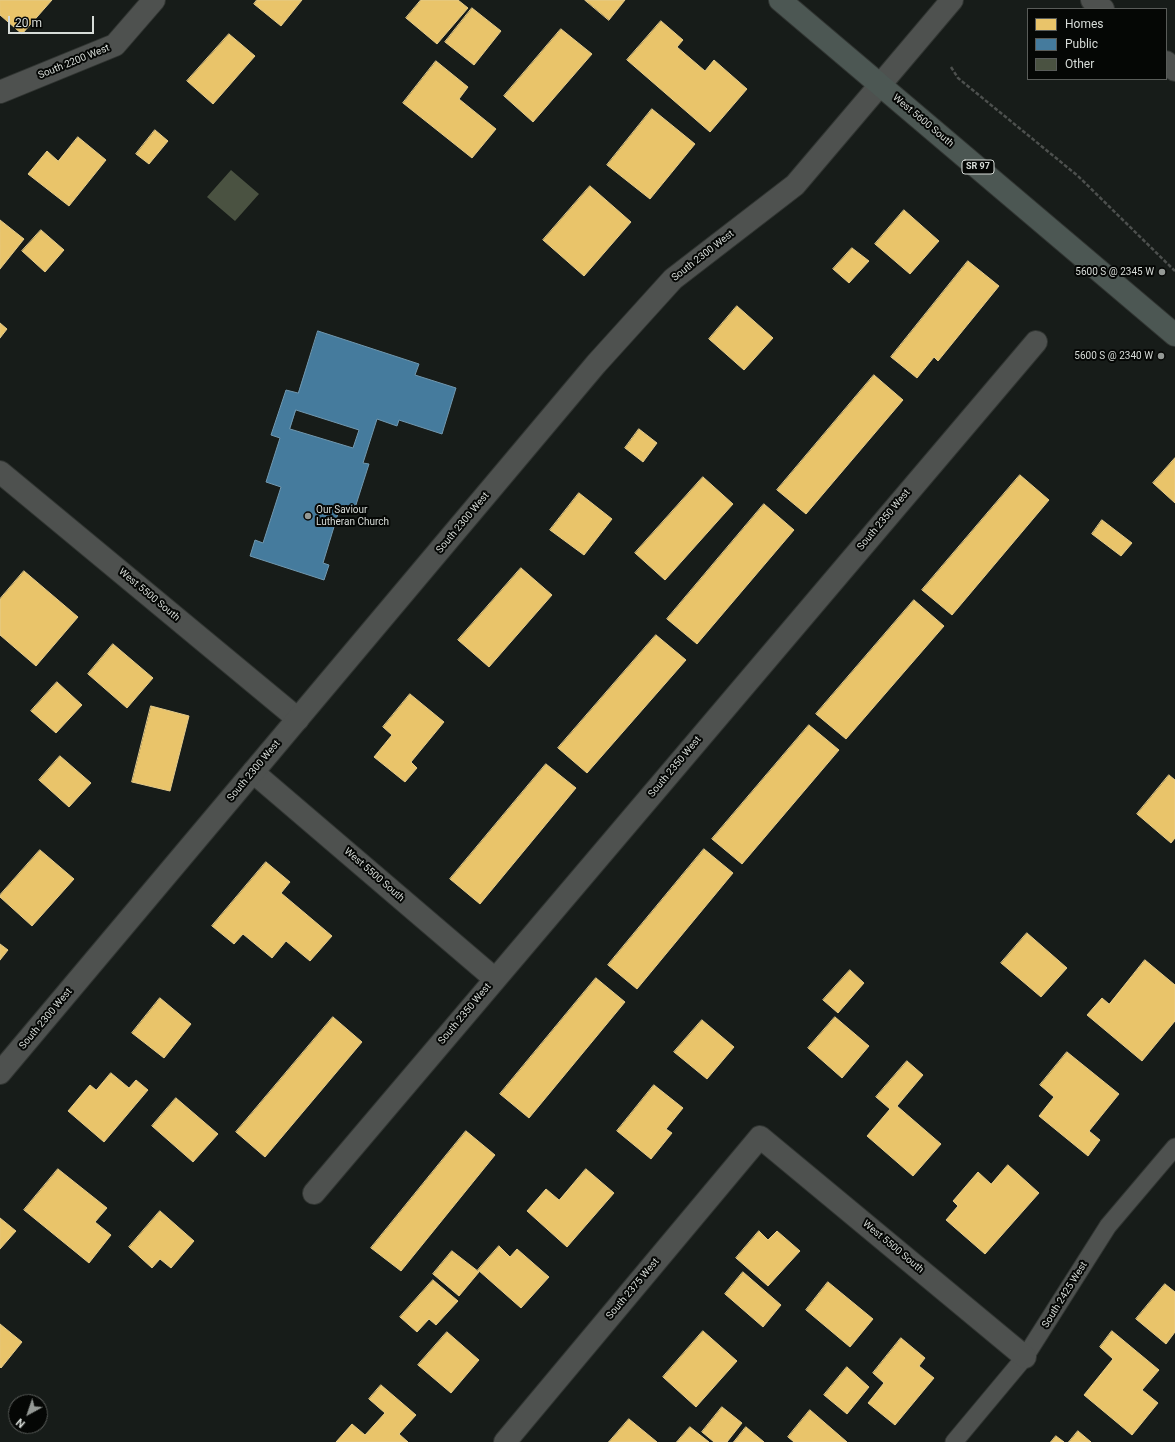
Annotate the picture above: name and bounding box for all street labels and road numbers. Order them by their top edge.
street label: South 2200 West [37,42,111,82]
street label: West 5600 South [890,92,956,150]
road number: SR 97 [962,160,994,174]
street label: South 2300 West [669,228,737,284]
street label: South 2350 West [855,487,913,553]
street label: South 2300 West [434,490,492,556]
street label: West 5500 South [116,566,182,624]
street label: South 2350 West [646,734,704,800]
street label: South 2300 West [225,738,283,804]
street label: West 5500 South [341,846,407,904]
street label: South 2350 West [436,981,494,1047]
street label: South 2300 West [17,986,75,1052]
street label: West 5500 South [860,1218,926,1276]
street label: South 2375 West [604,1256,662,1322]
street label: South 2425 West [1040,1260,1090,1330]

